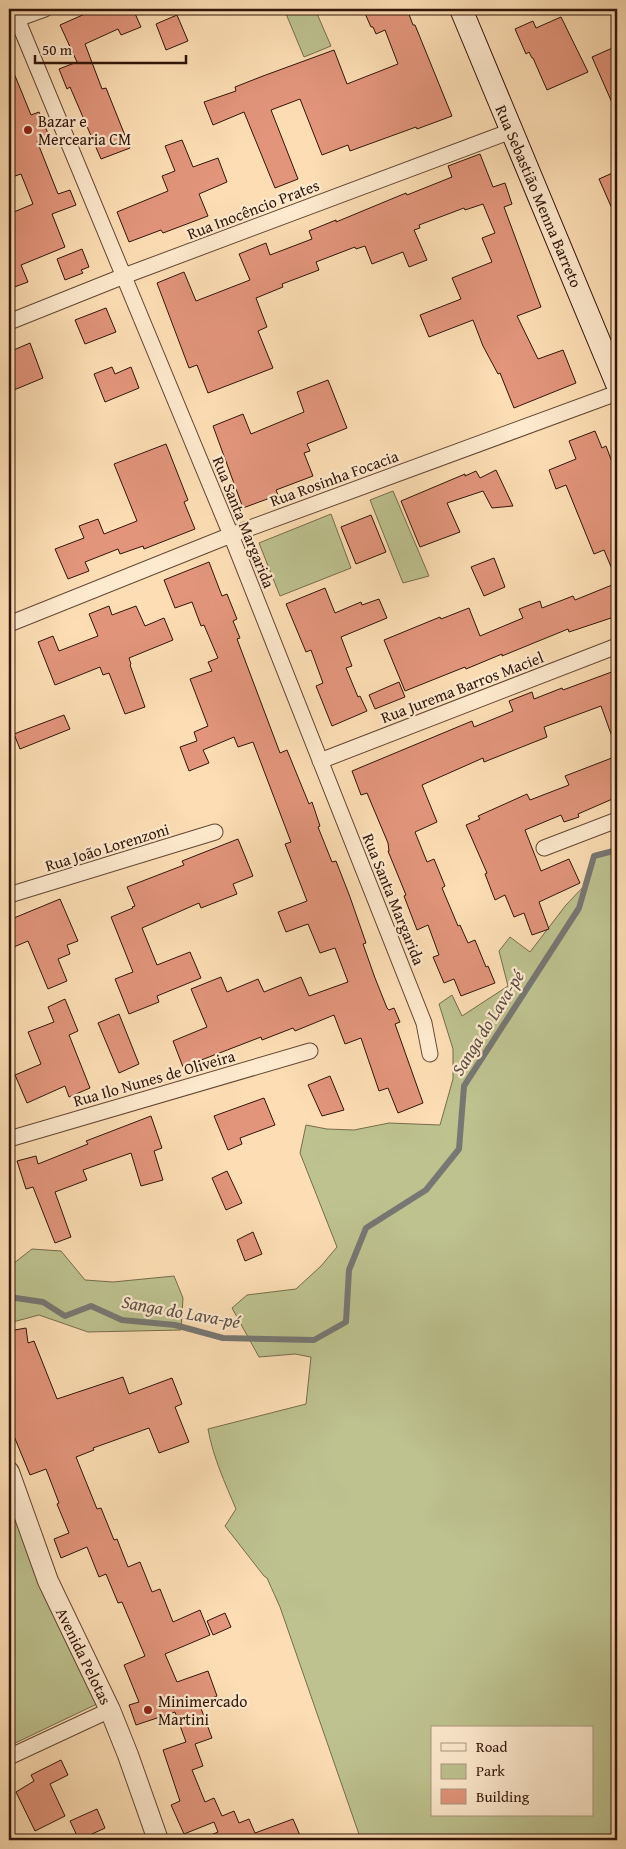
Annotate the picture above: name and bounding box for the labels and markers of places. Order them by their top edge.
place label: Bazar e Mercearia CM [38,109,131,151]
marker: Bazar e Mercearia CM [22,124,34,136]
place label: Minimercado Martini [158,1689,247,1731]
marker: Minimercado Martini [142,1704,154,1716]

